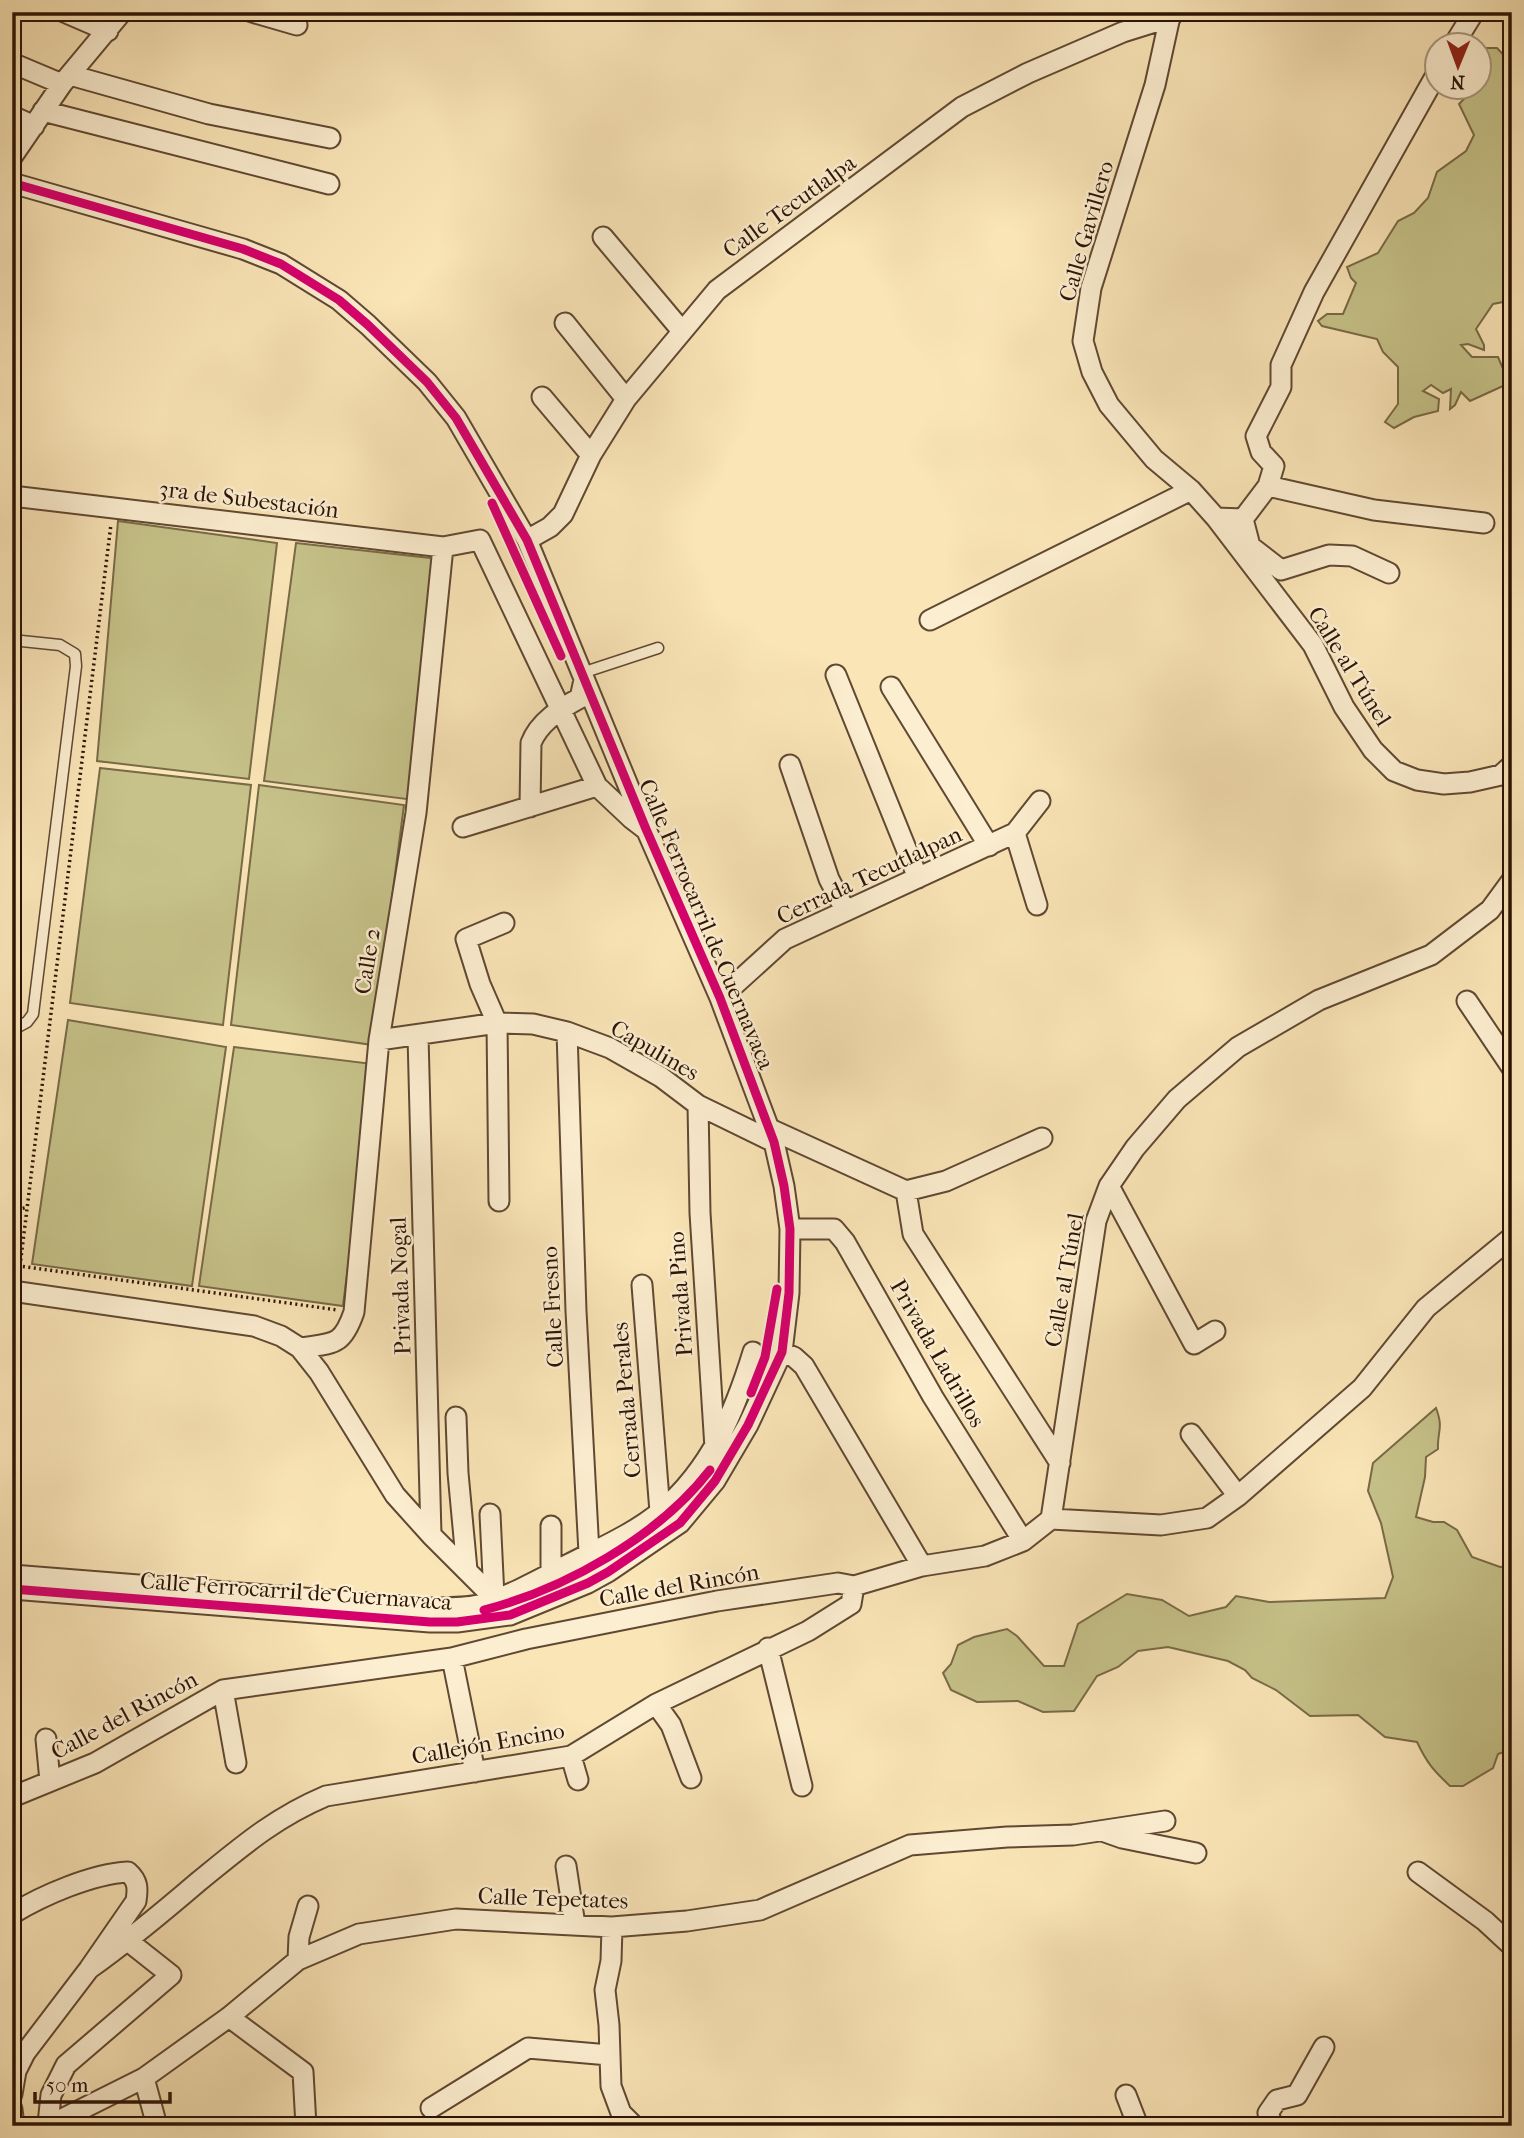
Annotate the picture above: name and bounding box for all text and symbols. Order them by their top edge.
north arrow [1422,32,1492,102]
text: N [1450,71,1465,93]
street label: Calle Tecutlalpa [718,149,861,264]
street label: Calle Gavillero [1054,158,1119,305]
street label: 3ra de Subestación [158,475,341,524]
street label: Calle al Túnel [1302,602,1397,732]
street label: Calle Ferrocarril de Cuernavaca [633,775,780,1074]
street label: Cerrada Tecutlalpan [772,820,967,930]
street label: Calle 2 [349,926,386,996]
street label: Capulines [606,1014,704,1087]
street label: Calle al Túnel [1039,1210,1090,1349]
street label: Privada Nogal [385,1216,416,1355]
street label: Privada Pino [663,1230,698,1358]
street label: Calle Fresno [536,1245,569,1368]
street label: Privada Ladrillos [884,1274,991,1432]
street label: Cerrada Perales [606,1321,647,1479]
street label: Calle del Rincón [597,1558,762,1613]
street label: Calle Ferrocarril de Cuernavaca [139,1567,453,1616]
street label: Calle del Rincón [46,1665,203,1765]
street label: Callejón Encino [410,1717,567,1770]
street label: Calle Tepetates [477,1882,629,1915]
scale bar [35,2061,170,2105]
text: 50 m [46,2073,89,2097]

